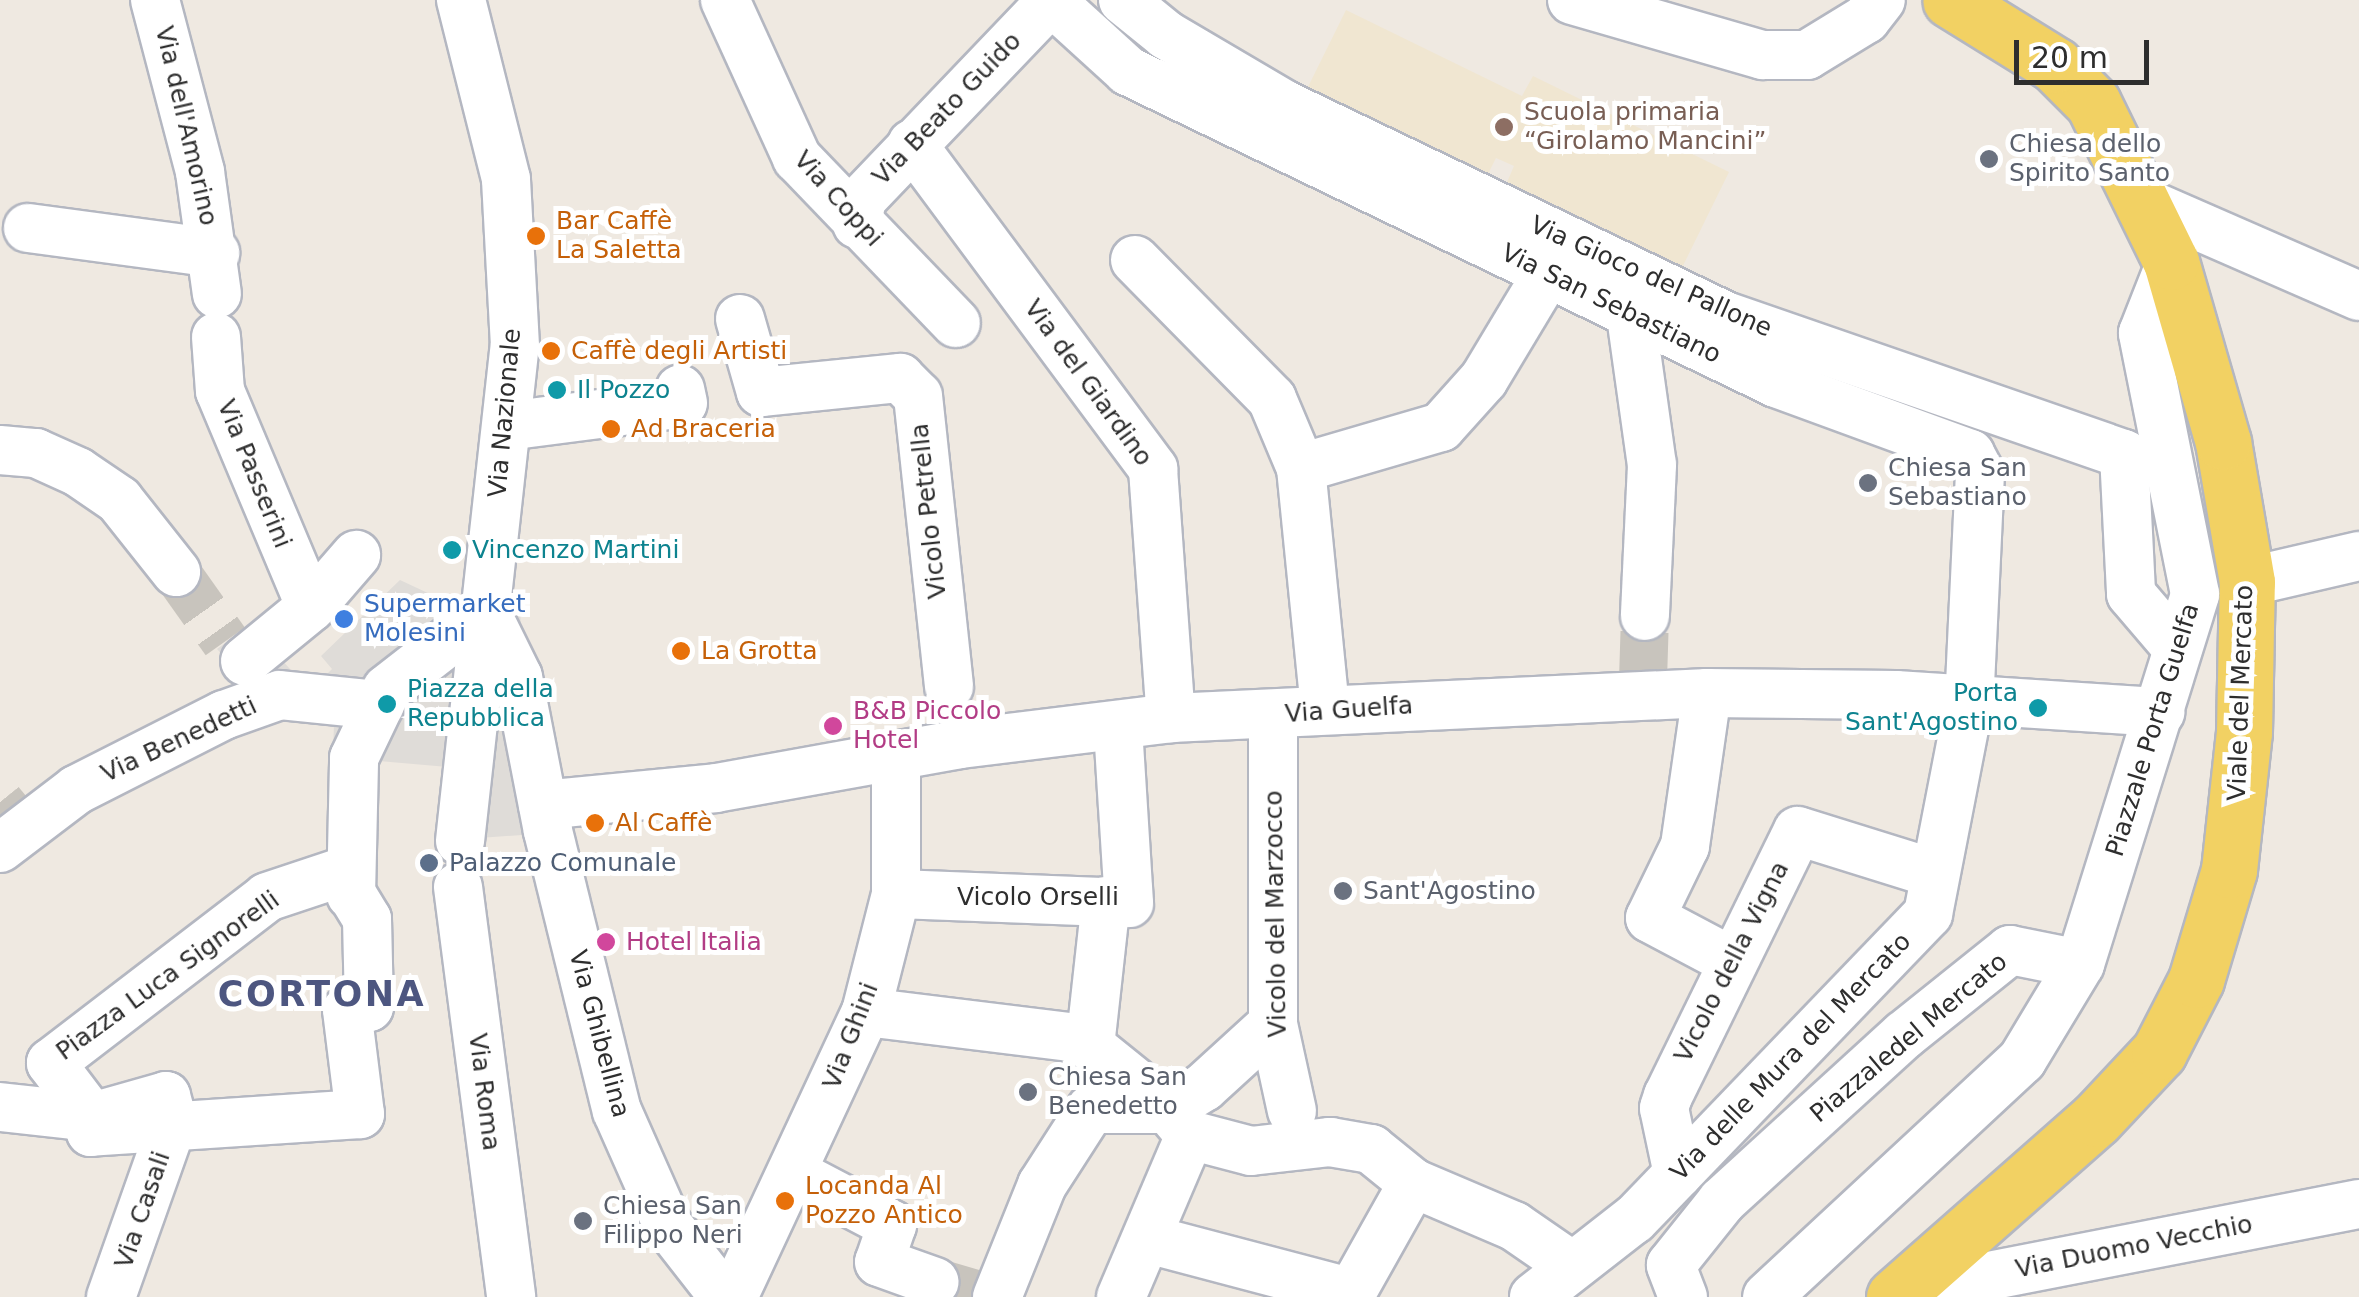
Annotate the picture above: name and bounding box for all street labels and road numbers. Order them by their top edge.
street label: Via dell'Amorino [148,23,224,229]
street label: Via Beato Guido [866,26,1028,192]
street label: Via Coppi [787,145,889,253]
street label: Via Gioco del Pallone [1526,210,1776,344]
street label: Via San Sebastiano [1496,238,1726,370]
street label: Via del Giardino [1018,294,1158,472]
street label: Via Nazionale [483,327,527,499]
street label: Via Passerini [211,395,297,553]
street label: Vicolo Petrella [905,422,953,600]
street label: Viale del Mercato [2222,585,2260,801]
street label: Piazzale Porta Guelfa [2100,600,2206,860]
street label: Via Benedetti [96,691,262,789]
street label: Via Guelfa [1284,691,1414,729]
street label: Vicolo del Marzocco [1259,790,1293,1038]
street label: Vicolo della Vigna [1668,856,1796,1068]
street label: Vicolo Orselli [957,882,1119,912]
street label: Piazza Luca Signorelli [51,885,285,1067]
street label: Via delle Mura del Mercato [1664,927,1918,1187]
street label: Via Ghibellina [562,947,636,1121]
street label: Piazzaledel Mercato [1804,947,2014,1129]
street label: Via Ghini [817,978,885,1094]
street label: Via Roma [462,1032,506,1152]
street label: Via Casali [109,1148,177,1272]
street label: Via Duomo Vecchio [2013,1209,2255,1285]

